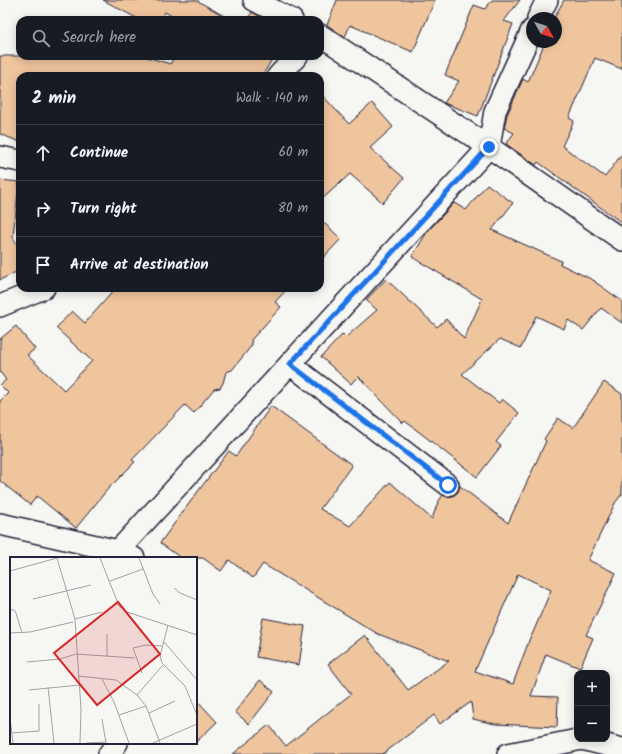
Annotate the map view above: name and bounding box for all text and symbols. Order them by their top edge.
north arrow [526,12,562,48]
search box [16,16,324,60]
text: Search here [62,26,136,50]
icon: search [30,27,52,49]
text: 2 min [32,85,76,112]
text: Walk · 140 m [236,88,308,109]
route end [480,138,498,156]
text: Continue [70,141,128,165]
icon: ahead [32,142,54,164]
text: 60 m [279,142,308,163]
text: Turn right [70,197,137,221]
icon: right [32,198,54,220]
text: 80 m [278,198,308,219]
text: Arrive at destination [70,253,209,277]
icon: arrive [32,254,54,276]
route start [439,476,457,494]
inset map [10,557,197,744]
map controls [574,670,610,742]
button: + [574,670,610,706]
button: − [574,706,610,742]

